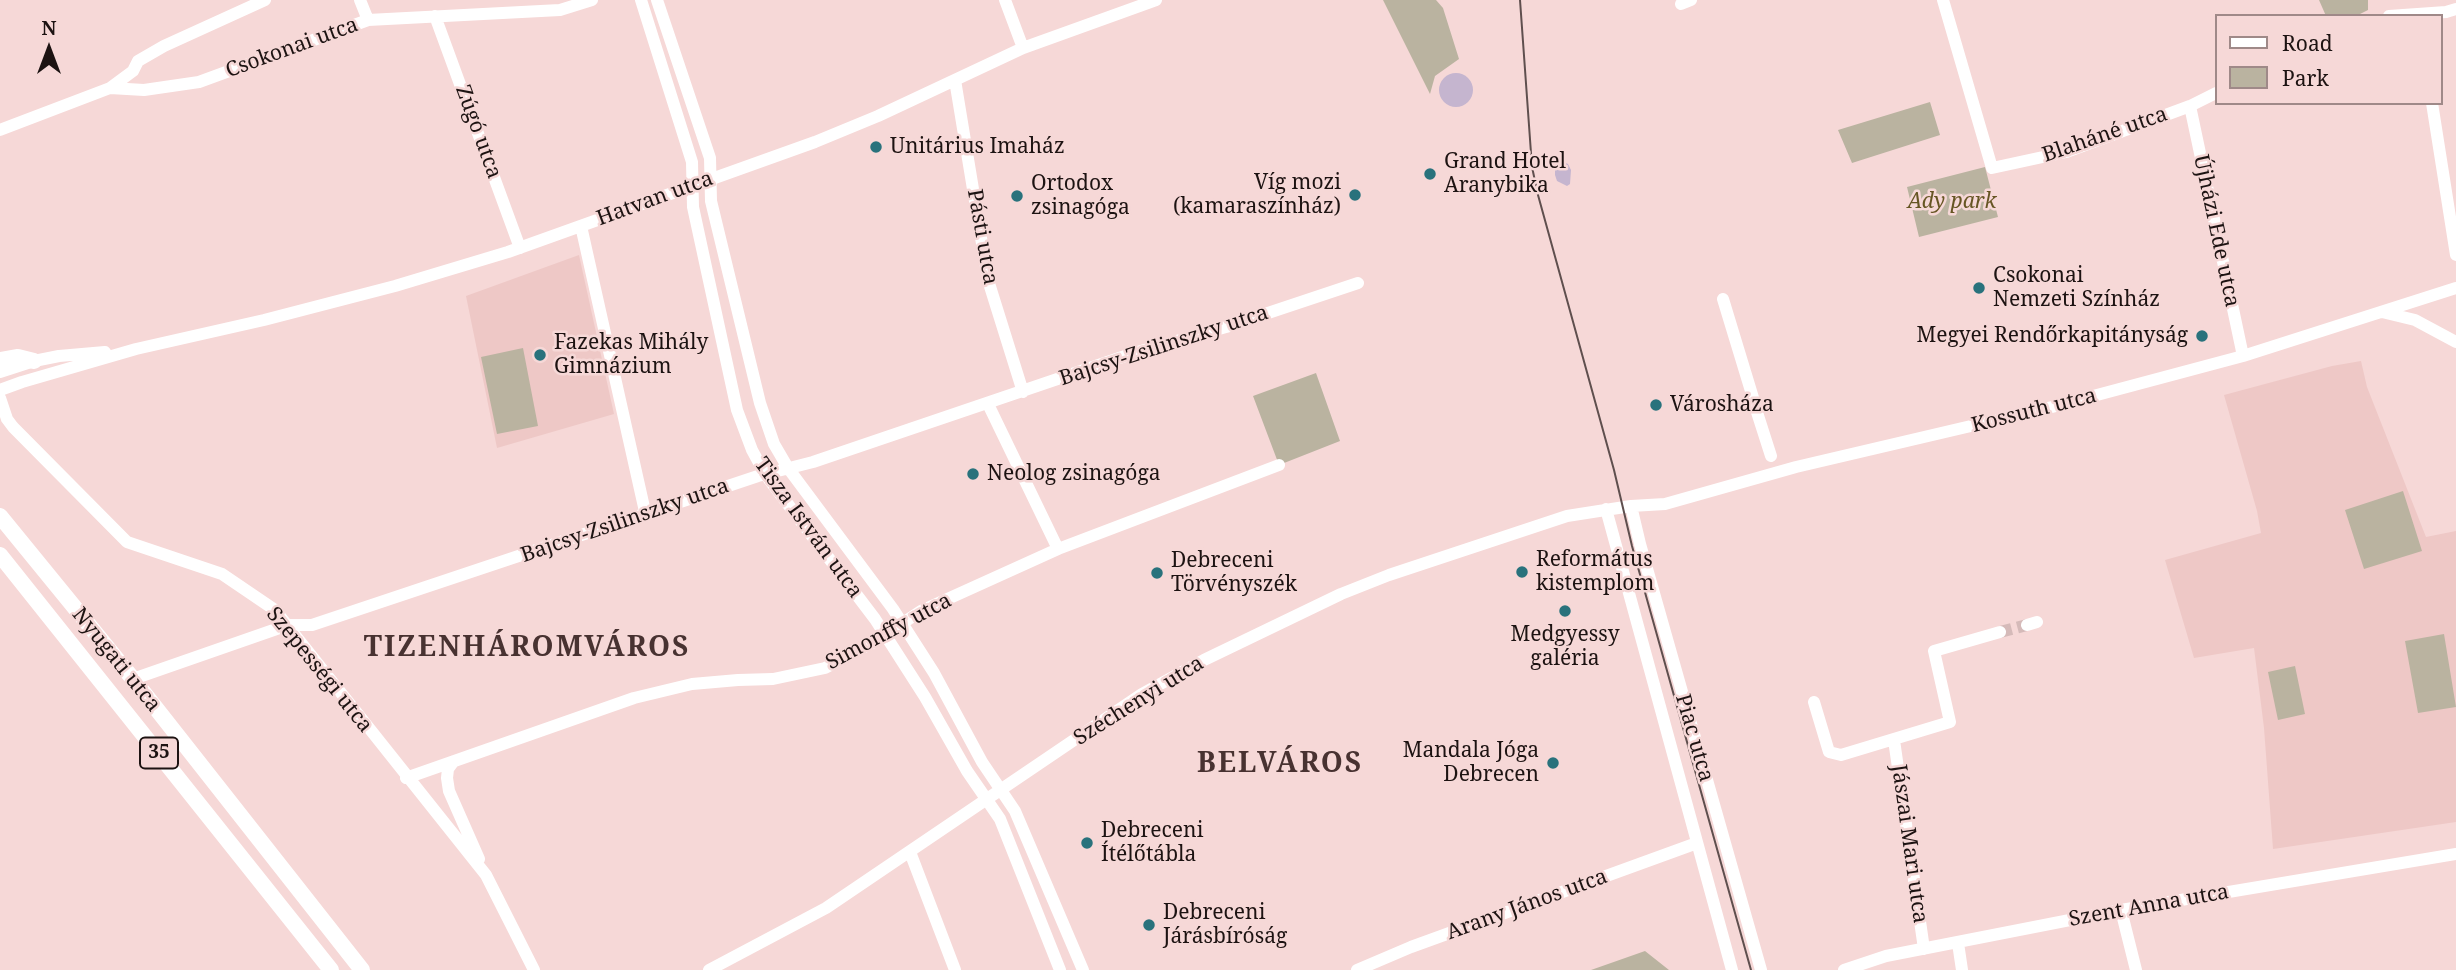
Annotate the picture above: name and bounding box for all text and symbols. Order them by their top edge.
street label: Csokonai utca [222,12,362,84]
north arrow [14,14,84,84]
legend [2214,14,2442,105]
text: N [42,15,56,41]
text: Road [2282,29,2333,57]
text: Park [2282,64,2329,92]
street label: Zúgó utca [449,82,507,182]
street label: Blaháné utca [2039,102,2171,168]
place label: Unitárius Imaház [890,134,1065,160]
marker: Unitárius Imaház [868,139,884,155]
place label: Grand Hotel Aranybika [1444,149,1566,199]
street label: Újházi Ede utca [2188,153,2244,309]
street label: Hatvan utca [593,166,717,232]
marker: Grand Hotel Aranybika [1422,166,1438,182]
place label: Víg mozi (kamaraszínház) [1173,170,1341,220]
place label: Ortodox zsinagóga [1031,171,1130,221]
street label: Pásti utca [961,187,1003,287]
marker: Víg mozi (kamaraszínház) [1347,187,1363,203]
marker: Ortodox zsinagóga [1009,188,1025,204]
park label: Ady park [1907,189,1997,215]
place label: Csokonai Nemzeti Színház [1993,263,2160,313]
marker: Csokonai Nemzeti Színház [1971,280,1987,296]
street label: Bajcsy-Zsilinszky utca [1056,300,1272,392]
place label: Megyei Rendőrkapitányság [1917,323,2188,349]
marker: Megyei Rendőrkapitányság [2194,328,2210,344]
place label: Fazekas Mihály Gimnázium [554,330,708,380]
marker: Fazekas Mihály Gimnázium [532,347,548,363]
street label: Kossuth utca [1969,383,2099,439]
place label: Városháza [1670,392,1774,418]
marker: Városháza [1648,397,1664,413]
street label: Tisza István utca [749,453,867,603]
place label: Neolog zsinagóga [987,461,1161,487]
marker: Neolog zsinagóga [965,466,981,482]
street label: Bajcsy-Zsilinszky utca [518,474,732,568]
place label: Református kistemplom [1536,547,1654,597]
place label: Debreceni Törvényszék [1171,548,1297,598]
marker: Református kistemplom [1514,564,1530,580]
marker: Debreceni Törvényszék [1149,565,1165,581]
street label: Simonffy utca [822,588,956,676]
street label: Szepességi utca [261,602,377,738]
street label: Nyugati utca [66,603,166,717]
marker: Medgyessy galéria [1557,603,1573,619]
place label: Medgyessy galéria [1510,622,1620,672]
district label: TIZENHÁROMVÁROS [366,631,688,665]
street label: Széchenyi utca [1069,651,1209,751]
street label: Piac utca [1669,691,1719,785]
road number: 35 [140,738,178,768]
place label: Mandala Jóga Debrecen [1403,738,1539,788]
district label: BELVÁROS [1198,747,1362,781]
marker: Mandala Jóga Debrecen [1545,755,1561,771]
street label: Jászai Mari utca [1885,763,1933,925]
place label: Debreceni Ítélőtábla [1101,818,1203,868]
marker: Debreceni Ítélőtábla [1079,835,1095,851]
street label: Arany János utca [1443,864,1611,946]
street label: Szent Anna utca [2067,880,2231,932]
place label: Debreceni Járásbíróság [1163,900,1287,950]
marker: Debreceni Járásbíróság [1141,917,1157,933]

